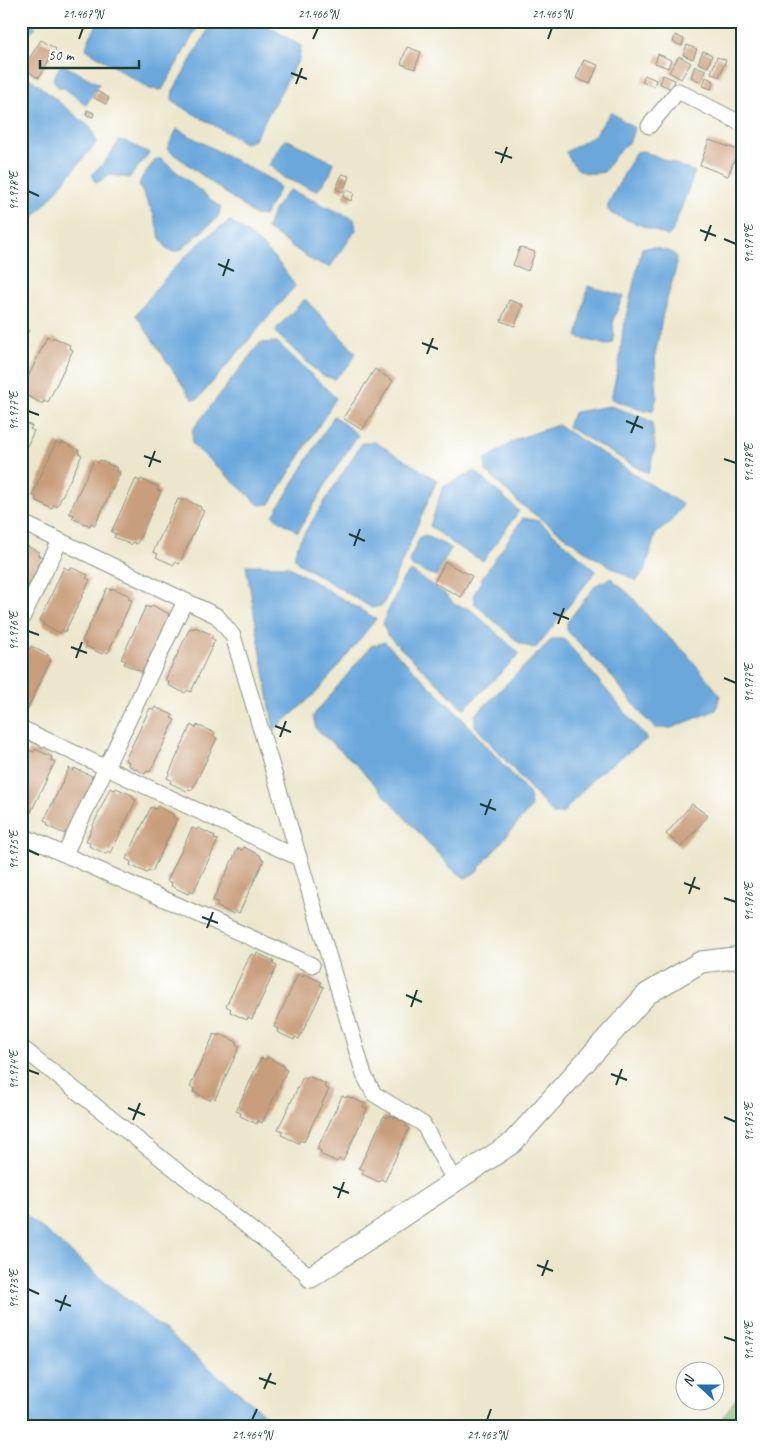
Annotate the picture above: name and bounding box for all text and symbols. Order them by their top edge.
text: 21.467°N [63,6,105,22]
text: 21.466°N [298,6,340,22]
text: 21.465°N [532,6,574,22]
scale bar [40,38,139,70]
text: 50 m [48,46,75,65]
text: 91.978°E [6,170,22,211]
text: 91.979°E [741,223,757,264]
text: 91.977°E [6,390,22,431]
text: 91.978°E [741,442,757,483]
text: 91.976°E [6,610,22,651]
text: 91.977°E [741,662,757,703]
text: 91.975°E [6,829,22,870]
text: 91.976°E [741,881,757,922]
text: 91.974°E [6,1049,22,1090]
text: 91.975°E [741,1101,757,1142]
text: 91.973°E [6,1268,22,1309]
text: 91.974°E [741,1320,757,1361]
north arrow [676,1360,726,1410]
text: N [679,1372,699,1389]
text: 21.464°N [232,1427,274,1443]
text: 21.463°N [467,1427,509,1443]

